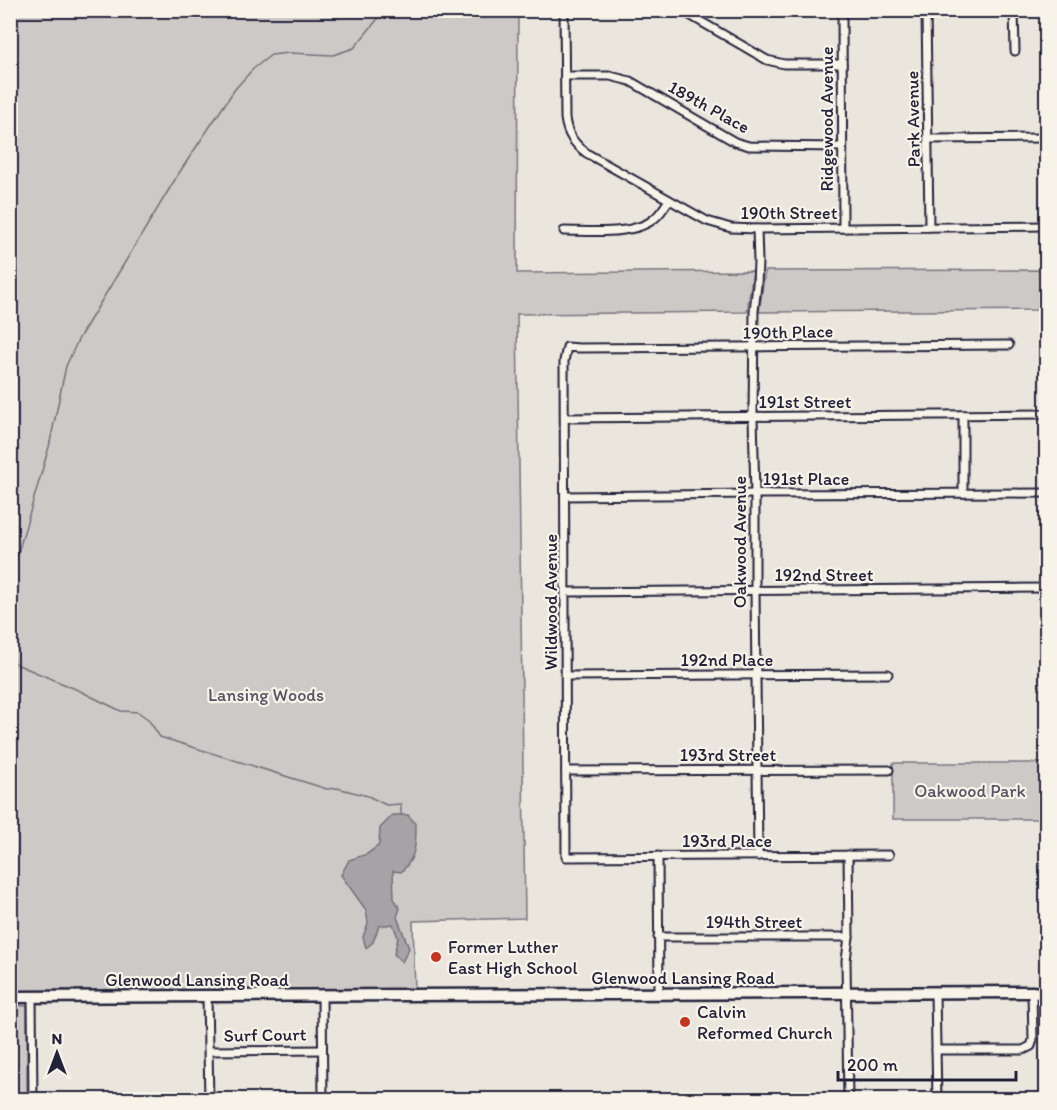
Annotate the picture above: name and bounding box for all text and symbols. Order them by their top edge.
street label: Ridgewood Avenue [816,47,838,191]
street label: Park Avenue [901,71,925,167]
street label: 189th Place [665,76,753,138]
street label: 190th Street [741,202,838,224]
street label: 190th Place [743,320,833,344]
street label: 191st Street [759,391,852,413]
street label: 191st Place [763,468,849,490]
street label: Oakwood Avenue [729,476,751,608]
street label: Wildwood Avenue [540,534,562,670]
street label: 192nd Street [775,564,874,586]
street label: 192nd Place [681,649,773,671]
park label: Lansing Woods [208,684,324,706]
street label: 193rd Street [680,744,776,766]
park label: Oakwood Park [914,780,1026,802]
street label: 193rd Place [682,830,772,852]
street label: 194th Street [706,911,803,933]
place label: Former Luther East High School [448,936,577,979]
marker: Former Luther East High School [429,950,443,964]
street label: Glenwood Lansing Road [591,967,775,989]
street label: Glenwood Lansing Road [105,969,289,991]
place label: Calvin Reformed Church [697,1001,832,1044]
marker: Calvin Reformed Church [678,1015,692,1029]
north arrow [27,1023,87,1083]
street label: Surf Court [223,1023,307,1047]
text: N [52,1029,62,1048]
scale bar [838,1044,1016,1082]
text: 200 m [847,1054,898,1076]

